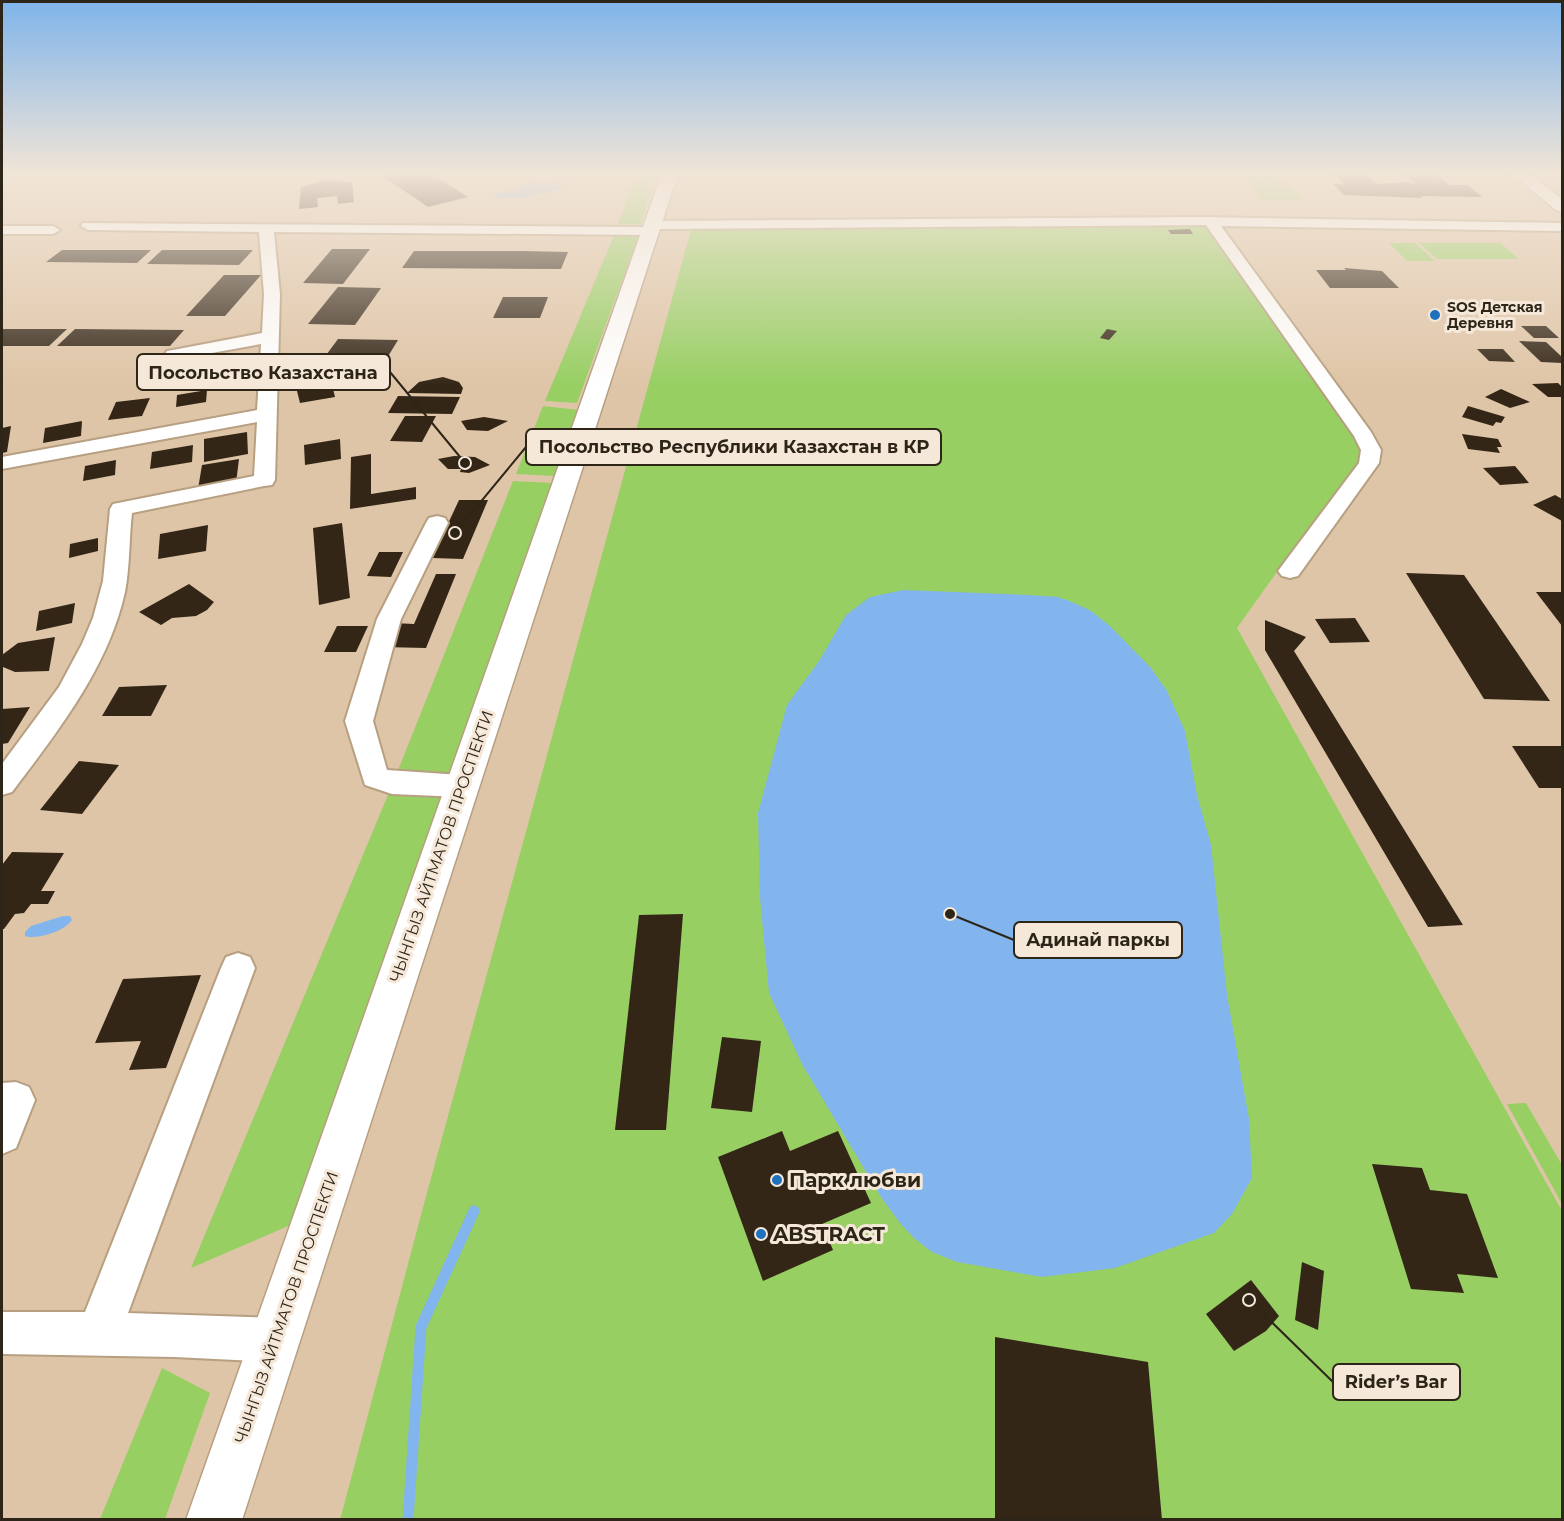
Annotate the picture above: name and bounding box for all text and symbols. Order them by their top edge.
place label: SOS Детская Деревня [1447,298,1543,332]
marker: SOS Детская Деревня [1428,308,1442,322]
callout: Посольство Казахстана [137,354,390,390]
text: Посольство Казахстана [148,362,378,384]
callout: Посольство Республики Казахстан в КР [526,429,941,465]
text: Посольство Республики Казахстан в КР [539,436,929,458]
street label: ЧЫНГЫЗ АЙТМАТОВ ПРОСПЕКТИ [386,708,497,985]
callout: Адинай паркы [1014,922,1182,958]
text: Адинай паркы [1026,929,1170,951]
place label: Парк любви [789,1168,921,1192]
street label: ЧЫНГЫЗ АЙТМАТОВ ПРОСПЕКТИ [231,1169,342,1446]
marker: Парк любви [770,1173,784,1187]
place label: ABSTRACT [772,1222,886,1246]
marker: ABSTRACT [754,1227,768,1241]
callout: Rider’s Bar [1333,1364,1460,1400]
text: Rider’s Bar [1345,1371,1448,1393]

